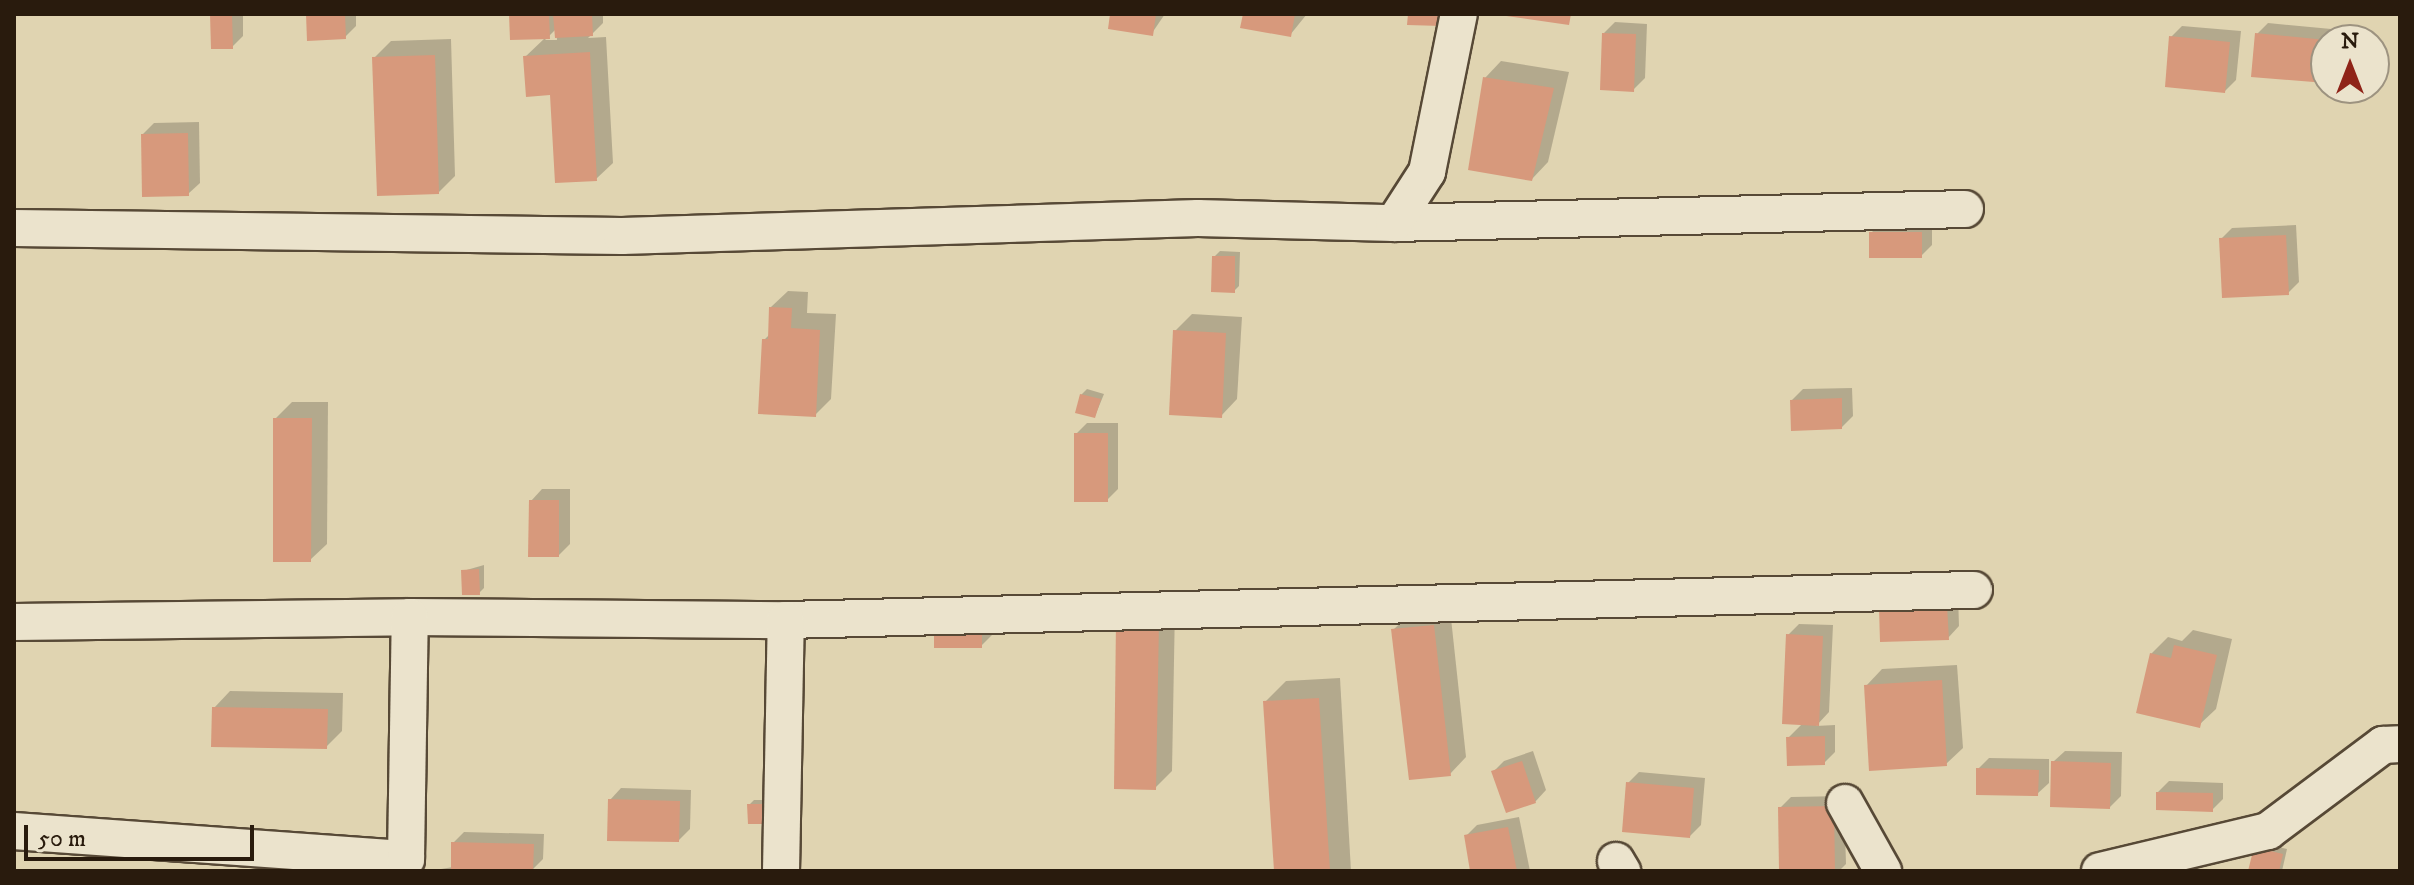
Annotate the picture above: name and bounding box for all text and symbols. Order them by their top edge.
north arrow [2310,24,2390,104]
text: N [2341,28,2359,55]
scale bar [28,809,258,859]
text: 50 m [38,824,86,854]

